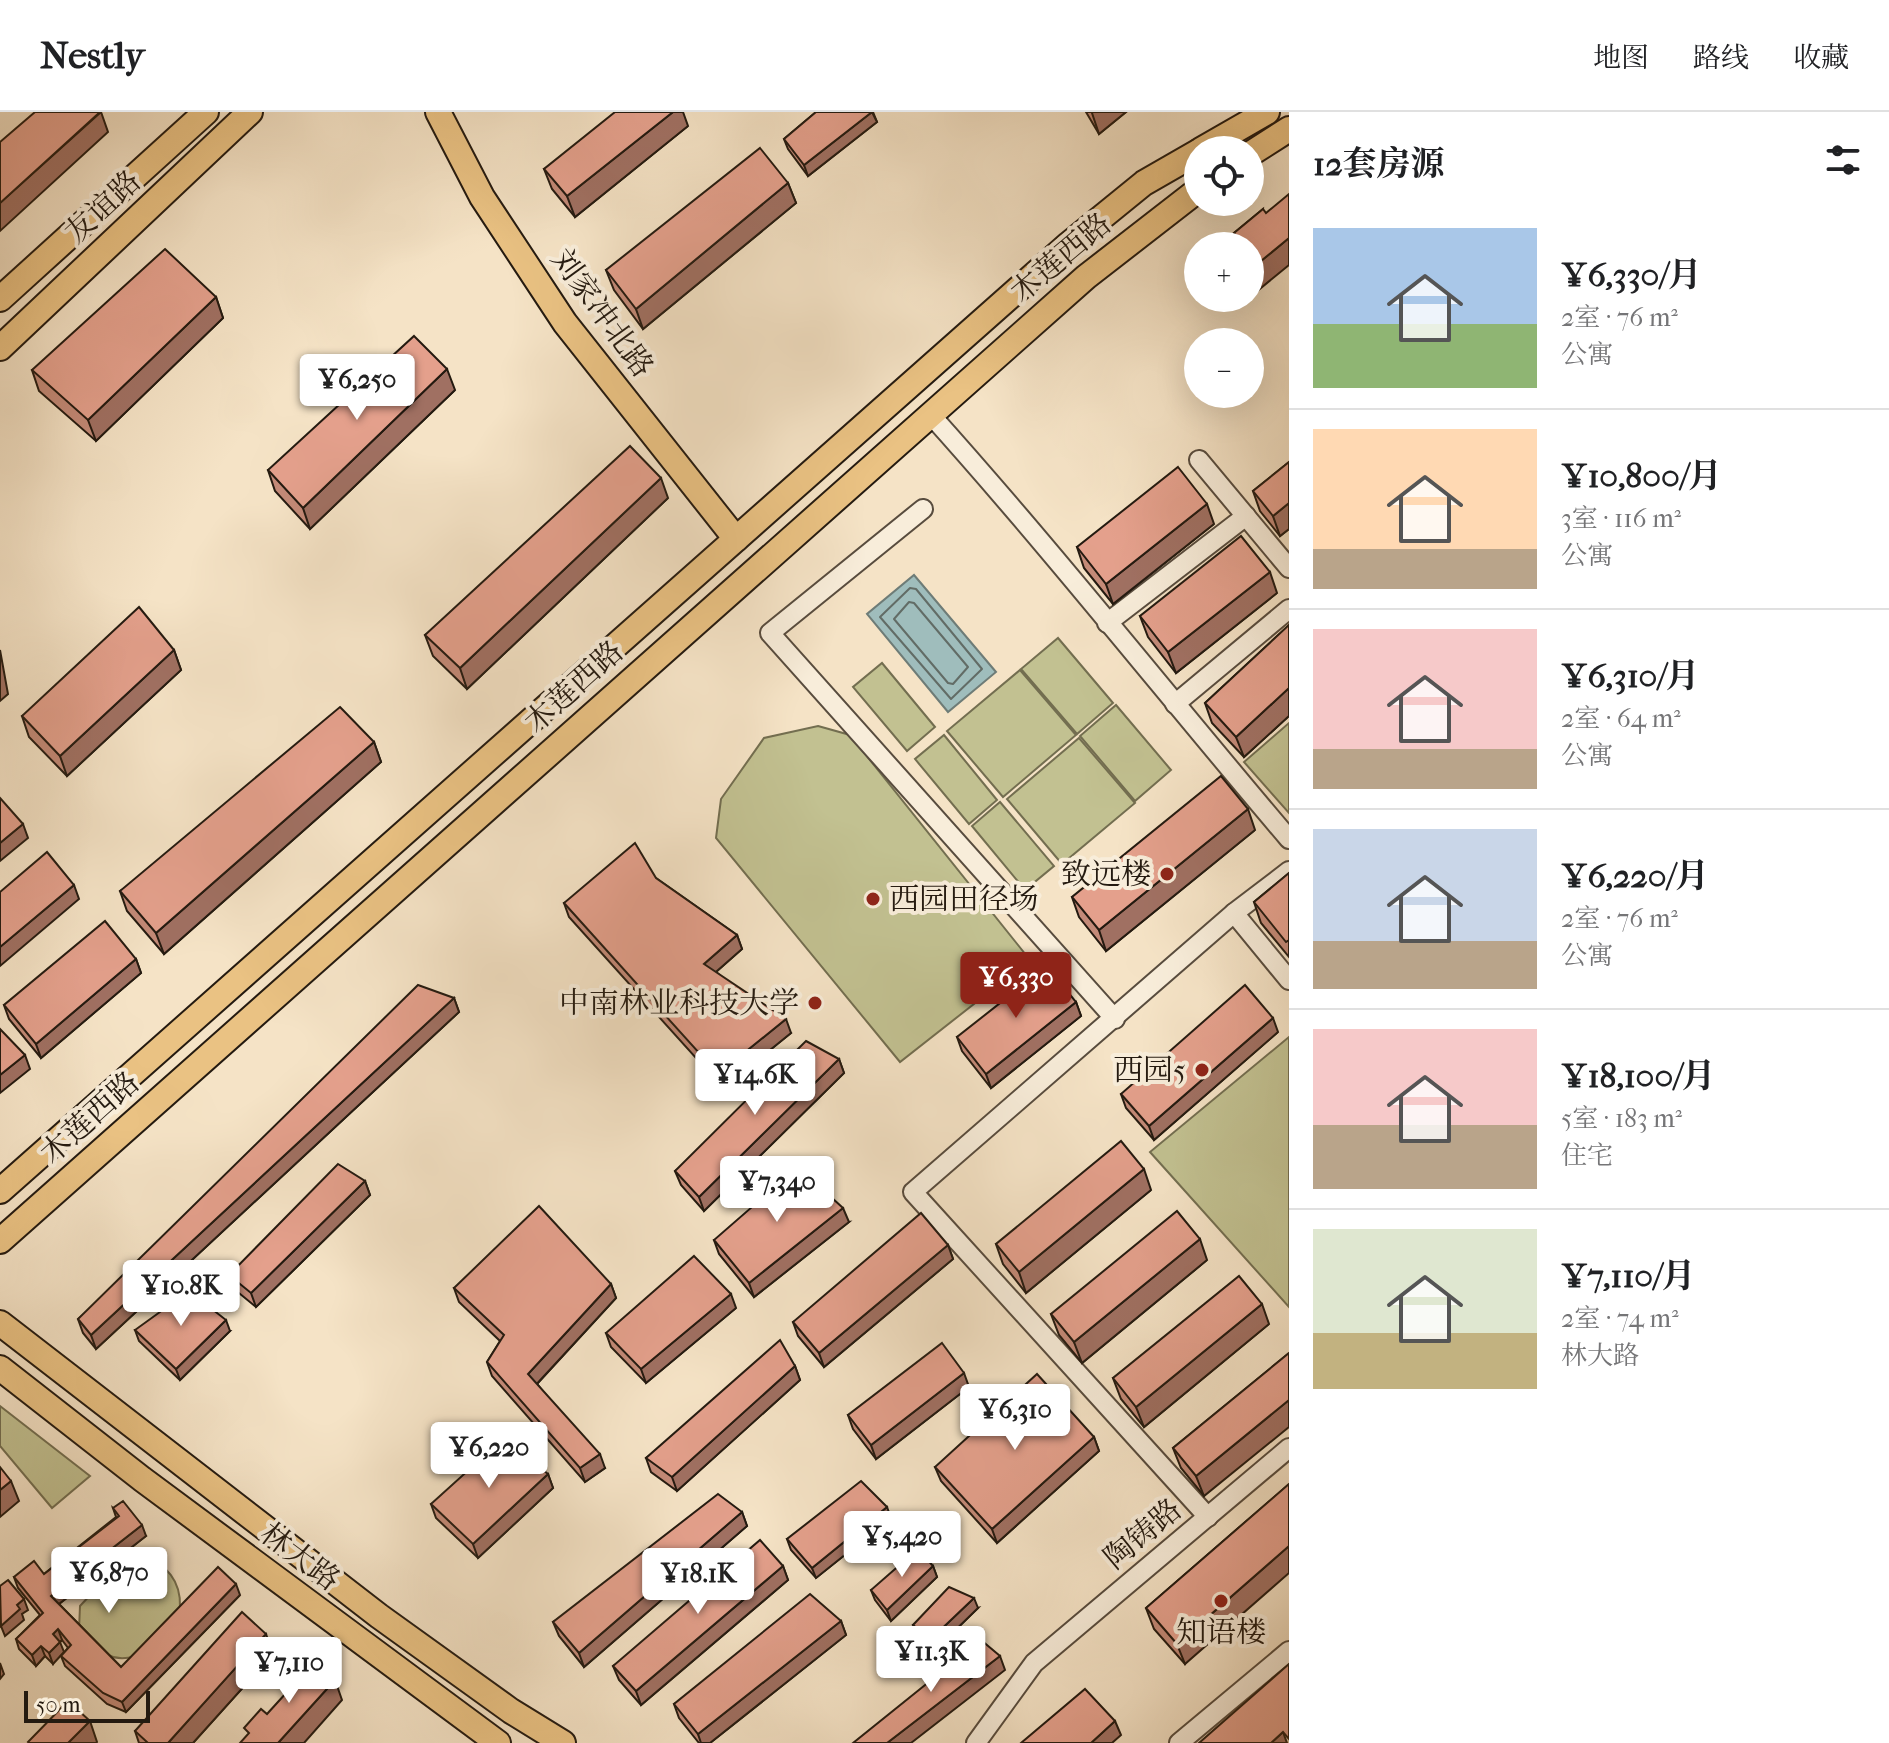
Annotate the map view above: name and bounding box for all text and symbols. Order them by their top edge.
text: Nestly [40,33,145,78]
text: 地图 [1593,41,1649,74]
text: 路线 [1693,41,1749,74]
text: 收藏 [1793,41,1849,74]
map controls [1184,136,1264,408]
button: locate [1184,136,1264,216]
icon: filters [1821,138,1865,182]
text: 12套房源 [1313,144,1445,184]
street label: 友谊路 [58,164,148,250]
street label: 木莲西路 [1004,206,1118,310]
button: + [1184,232,1264,312]
street label: 刘家冲北路 [544,242,660,384]
text: ¥6,330/月 [1561,255,1702,295]
icon: home [1377,260,1473,356]
text: 2室 · 76 m² [1561,302,1678,333]
button: − [1184,328,1264,408]
text: 公寓 [1561,339,1613,370]
pin: ¥6,250 [292,354,422,422]
text: ¥6,250 [318,364,396,395]
text: ¥10,800/月 [1561,456,1722,496]
icon: home [1377,461,1473,557]
text: 3室 · 116 m² [1561,503,1681,534]
text: 公寓 [1561,540,1613,571]
street label: 木莲西路 [518,634,630,740]
text: ¥6,310/月 [1561,656,1700,696]
icon: home [1377,661,1473,757]
text: 2室 · 64 m² [1561,703,1681,734]
text: 公寓 [1561,740,1613,771]
text: ¥6,220/月 [1561,856,1709,896]
place label: 致远楼 [1061,857,1151,892]
icon: home [1377,861,1473,957]
marker: 致远楼 [1158,865,1176,883]
place label: 西园田径场 [889,882,1039,917]
marker: 西园田径场 [864,890,882,908]
text: 2室 · 76 m² [1561,903,1678,934]
text: 公寓 [1561,940,1613,971]
pin: ¥6,330 [951,952,1081,1020]
text: ¥6,330 [978,962,1054,993]
place label: 中南林业科技大学 [559,986,799,1021]
marker: 中南林业科技大学 [806,994,824,1012]
pin: ¥14.6K [690,1049,820,1117]
place label: 西园5 [1113,1053,1186,1088]
text: ¥18,100/月 [1561,1056,1715,1096]
text: ¥14.6K [713,1059,797,1090]
marker: 西园5 [1193,1061,1211,1079]
icon: home [1377,1061,1473,1157]
street label: 木莲西路 [34,1065,146,1171]
text: 5室 · 183 m² [1561,1103,1682,1134]
text: 住宅 [1561,1140,1613,1171]
pin: ¥7,340 [712,1156,842,1224]
text: ¥7,340 [738,1166,816,1197]
text: ¥7,110/月 [1561,1256,1695,1296]
pin: ¥10.8K [116,1260,246,1328]
icon: home [1377,1261,1473,1357]
text: ¥10.8K [141,1270,221,1301]
text: 2室 · 74 m² [1561,1303,1678,1334]
text: 林大路 [1561,1340,1639,1371]
pin: ¥6,310 [950,1384,1080,1452]
text: ¥6,310 [978,1394,1052,1425]
pin: ¥6,220 [424,1422,554,1490]
text: ¥6,220 [449,1432,529,1463]
street label: 陶铸路 [1097,1492,1189,1576]
pin: ¥5,420 [837,1511,967,1579]
street label: 林大路 [254,1516,346,1598]
text: ¥5,420 [862,1521,942,1552]
pin: ¥6,870 [44,1547,174,1615]
pin: ¥18.1K [633,1548,763,1616]
text: ¥6,870 [69,1557,149,1588]
text: ¥18.1K [660,1558,736,1589]
marker: 知语楼 [1212,1592,1230,1610]
place label: 知语楼 [1176,1615,1266,1650]
pin: ¥11.3K [866,1626,996,1694]
text: ¥11.3K [894,1636,968,1667]
pin: ¥7,110 [224,1637,354,1705]
text: ¥7,110 [254,1647,324,1678]
scale bar [24,1687,150,1723]
text: 50 m [36,1692,81,1718]

